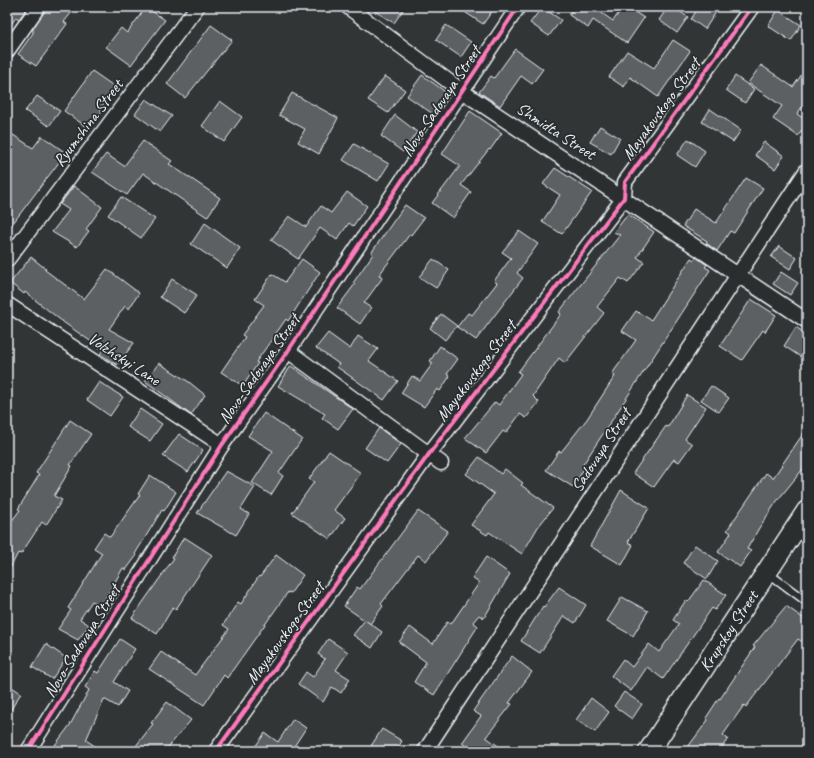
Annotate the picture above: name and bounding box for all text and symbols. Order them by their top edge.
street label: Novo-Sadovaya Street [396,40,487,160]
street label: Mayakovskogo Street [617,52,706,164]
street label: Ryumshina Street [48,73,129,171]
street label: Shmidta Street [513,98,601,166]
street label: Novo-Sadovaya Street [214,308,306,428]
street label: Mayakovskogo Street [431,314,522,426]
street label: Volzhskyi Lane [84,328,165,391]
street label: Sadovaya Street [566,402,637,496]
street label: Mayakovskogo Street [241,576,330,688]
street label: Novo-Sadovaya Street [39,579,126,701]
street label: Krupskoy Street [694,585,764,675]

